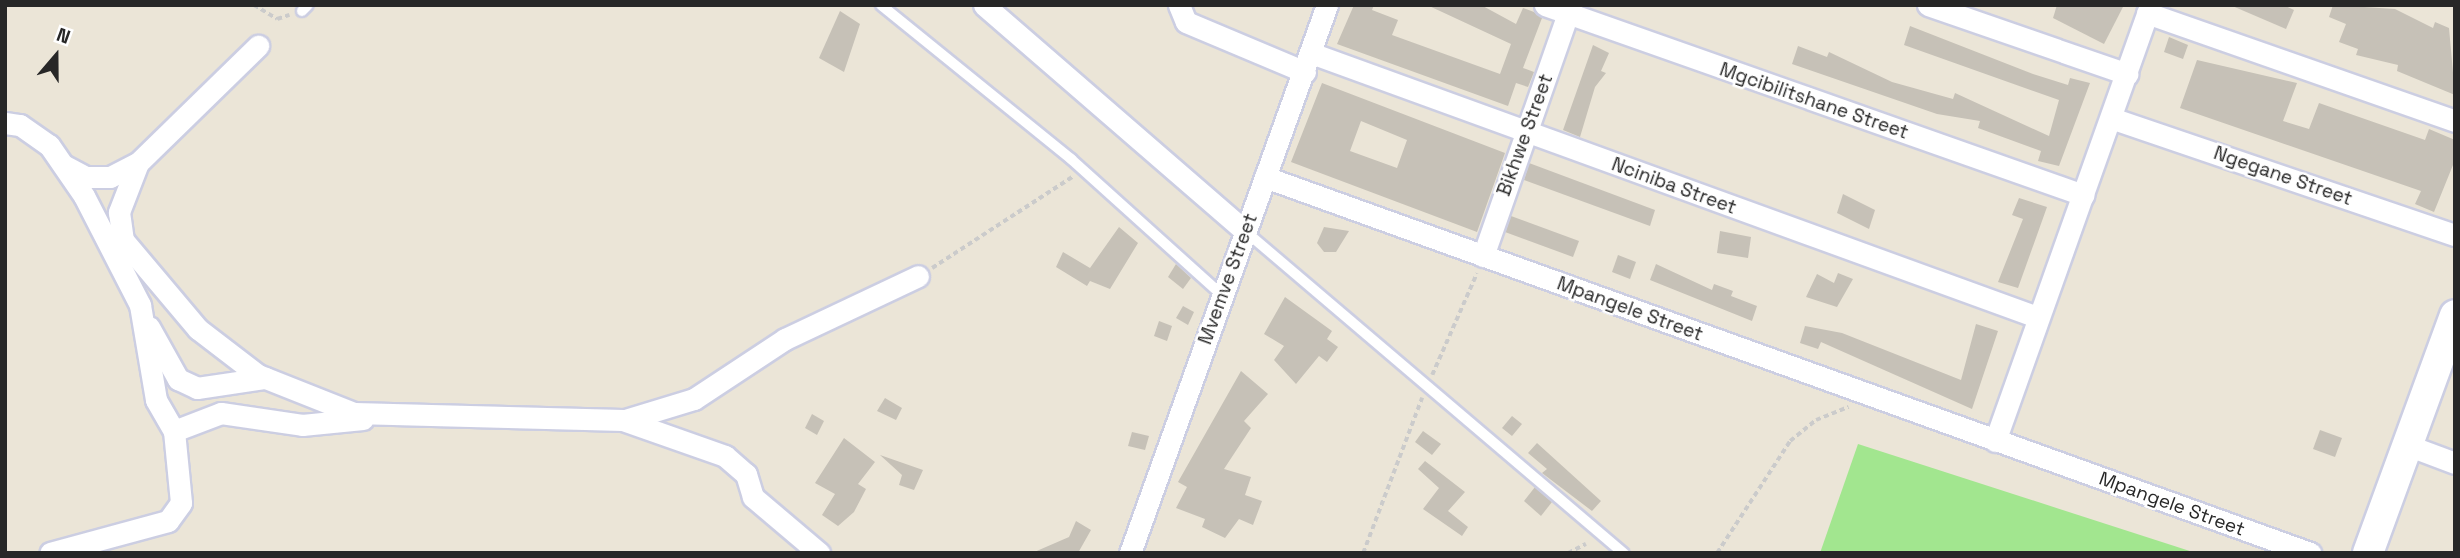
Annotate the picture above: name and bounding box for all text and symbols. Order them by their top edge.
north arrow [21,21,91,91]
text: N [53,22,74,50]
street label: Mgcibilitshane Street [1717,58,1911,144]
street label: Bikhwe Street [1492,71,1558,199]
street label: Ngegane Street [2211,142,2355,210]
street label: Nciniba Street [1609,153,1739,219]
street label: Mvemve Street [1194,210,1262,348]
street label: Mpangele Street [1554,272,1706,346]
street label: Mpangele Street [2096,467,2248,541]

